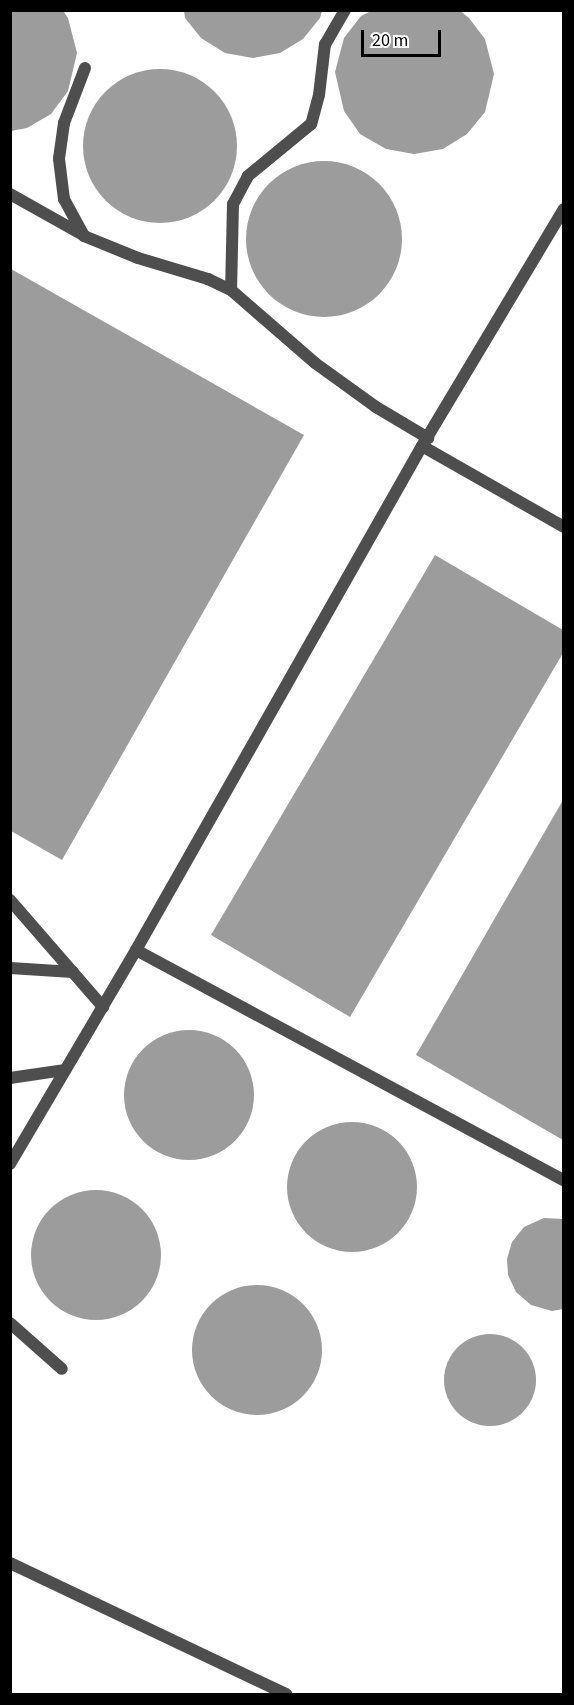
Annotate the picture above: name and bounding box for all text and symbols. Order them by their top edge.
scale bar [364,18,444,56]
text: 20 m [372,28,408,53]

